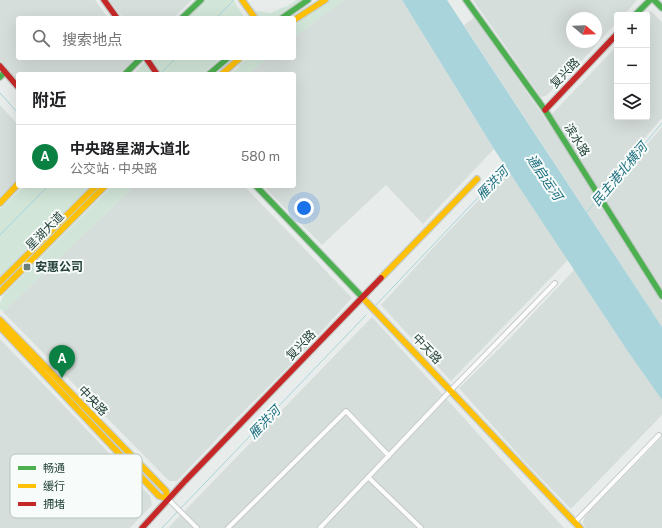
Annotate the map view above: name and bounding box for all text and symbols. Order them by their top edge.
north arrow [566,12,602,48]
map controls [614,12,650,120]
button: + [614,12,650,48]
search box [16,16,296,60]
icon: search [30,27,52,49]
text: 搜索地点 [62,31,122,48]
button: − [614,48,650,84]
street label: 复兴路 [547,55,583,91]
button: layers [614,84,650,120]
text: 附近 [32,90,66,110]
street label: 滨水路 [562,121,592,159]
water label: 民主港北横河 [589,137,652,209]
text: 中央路星湖大道北 [70,140,190,157]
text: A [40,149,50,164]
text: 580 m [241,149,280,164]
water label: 通启运河 [524,152,567,206]
text: 公交站 · 中央路 [70,161,157,176]
water label: 雁洪河 [473,162,513,203]
your location [294,198,314,218]
street label: 星湖大道 [23,209,67,253]
place label: 安惠公司 [35,260,83,274]
marker: 安惠公司 [22,262,32,272]
street label: 复兴路 [283,327,319,363]
street label: 中天路 [410,331,444,367]
pin: A [49,345,75,378]
street label: 中央路 [75,383,111,419]
water label: 雁洪河 [245,401,285,442]
legend [10,454,142,518]
text: 畅通 [43,462,65,474]
text: 缓行 [43,480,65,492]
text: 拥堵 [43,498,65,510]

